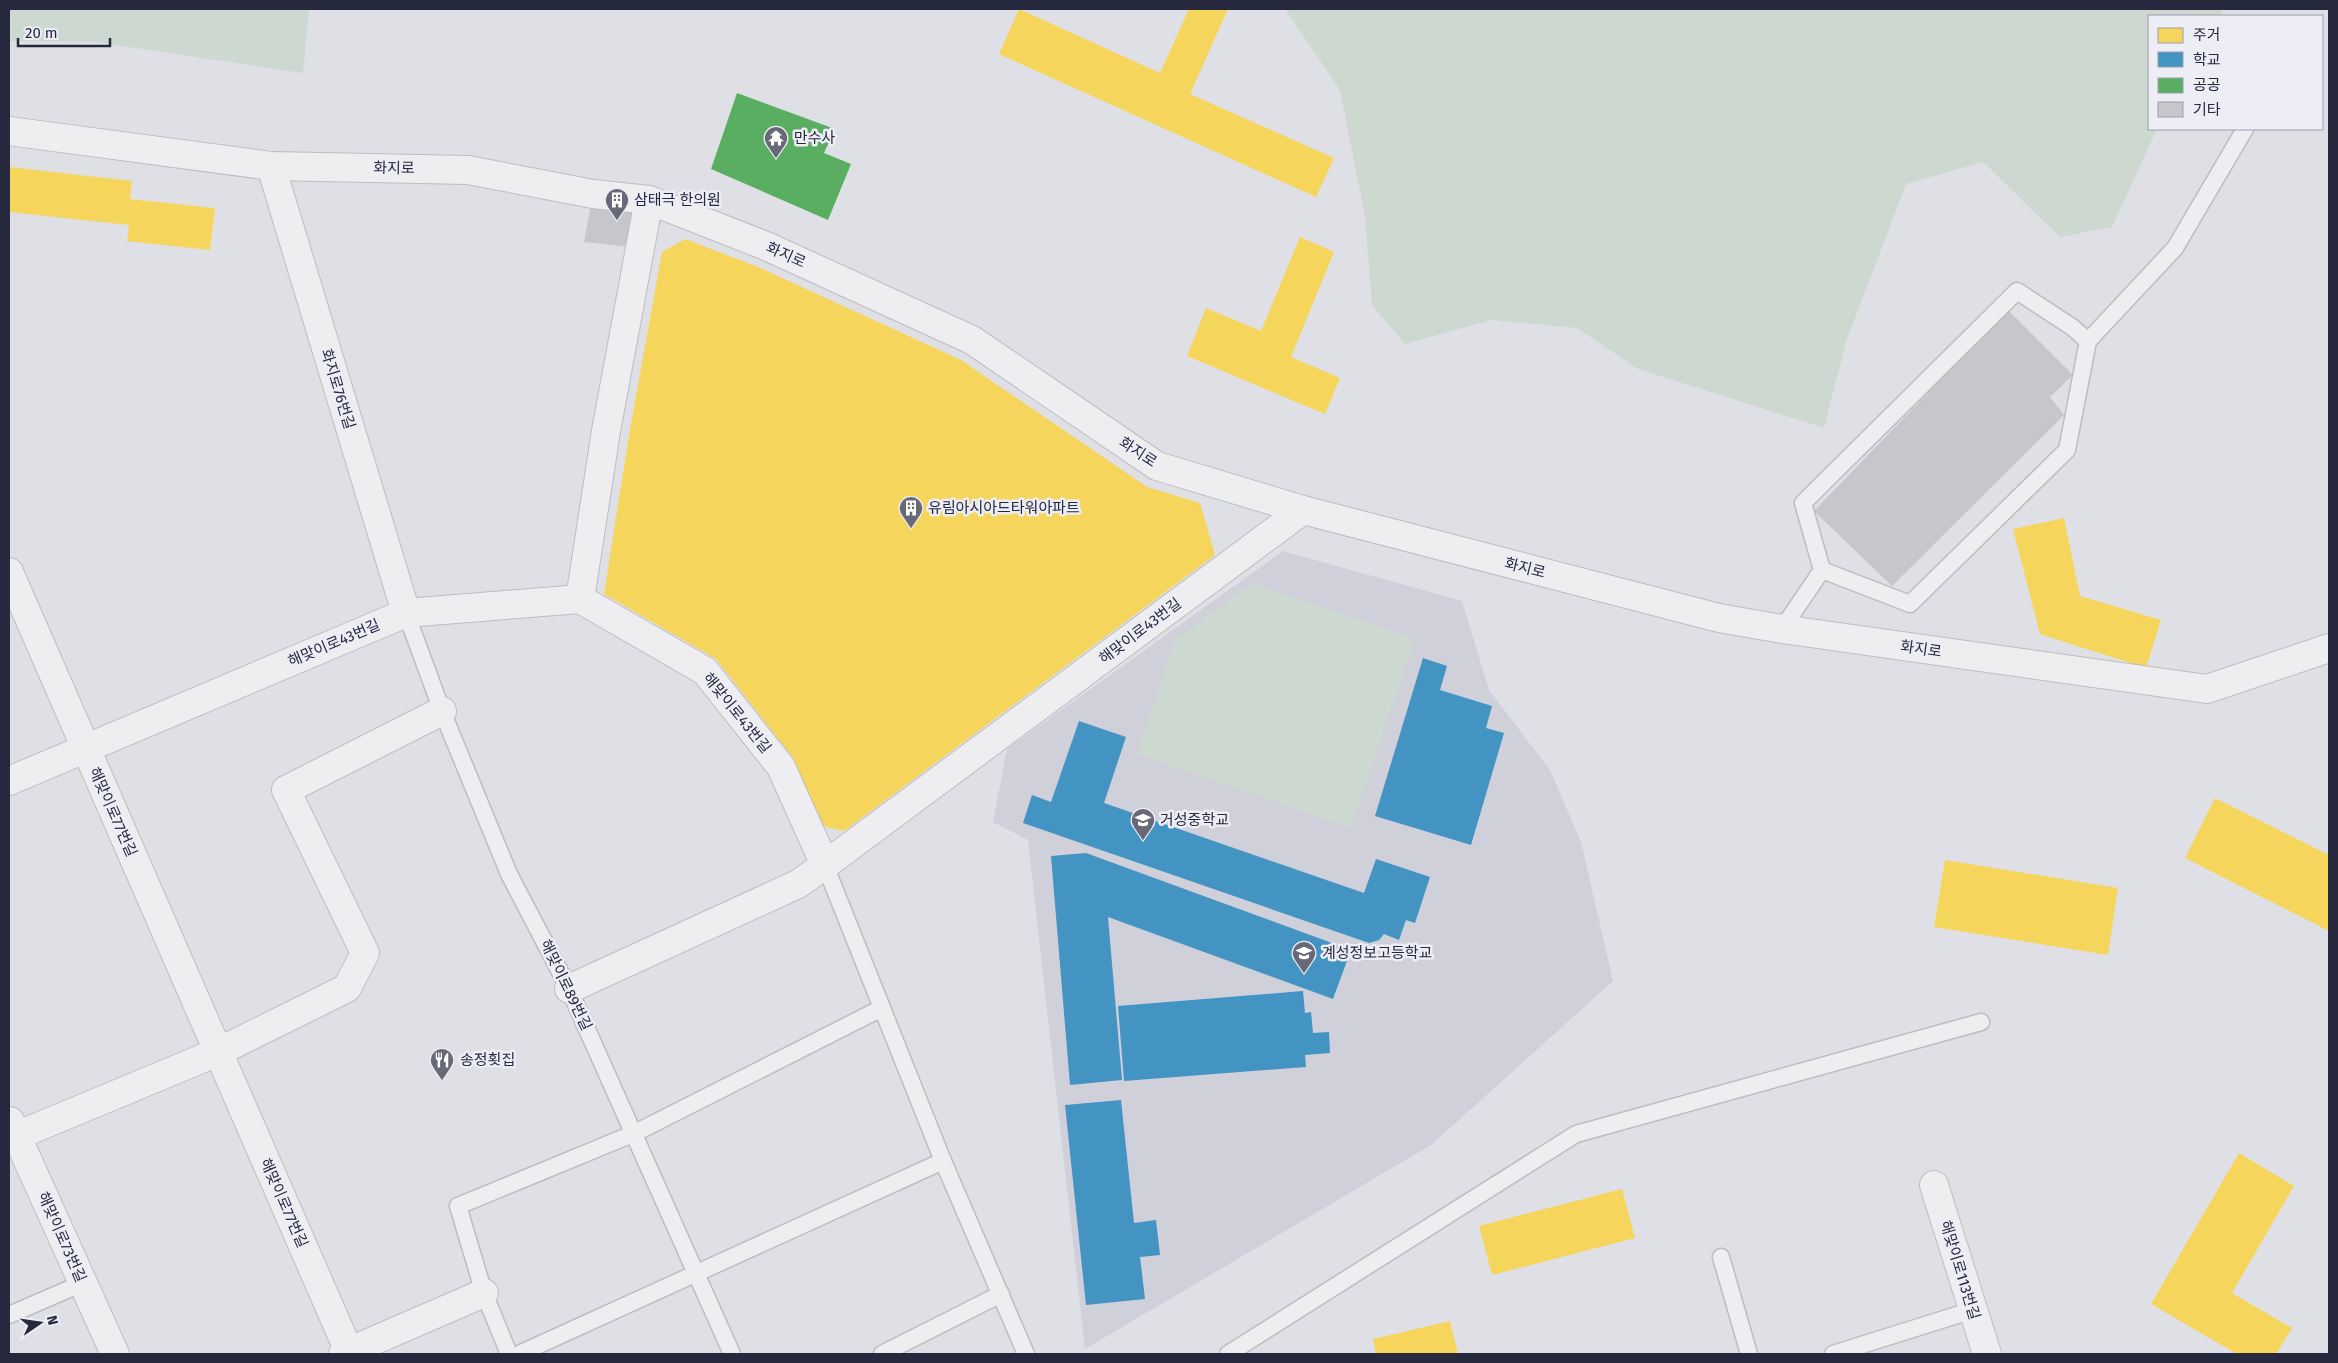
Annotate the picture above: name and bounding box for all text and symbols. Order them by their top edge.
scale bar [18,15,110,47]
legend [2148,15,2323,130]
text: 20 m [25,24,58,42]
text: 주거 [2193,26,2221,44]
text: 학교 [2193,51,2221,69]
text: 공공 [2193,76,2221,94]
text: 기타 [2193,101,2221,119]
temple icon: 만수사 [763,125,789,159]
place label: 만수사 [794,129,836,147]
street label: 화지로 [373,159,415,177]
building icon: 삼태극 한의원 [604,187,630,221]
place label: 삼태극 한의원 [634,191,721,209]
street label: 화지로 [763,238,809,272]
street label: 화지로76번길 [317,347,359,431]
street label: 화지로 [1116,433,1160,471]
building icon: 유림아시아드타워아파트 [898,495,924,529]
place label: 유림아시아드타워아파트 [928,499,1080,517]
street label: 화지로 [1503,554,1547,582]
street label: 해맞이로43번길 [1095,594,1185,668]
street label: 해맞이로43번길 [285,616,383,670]
street label: 화지로 [1899,637,1943,661]
street label: 해맞이로43번길 [699,669,775,757]
street label: 해맞이로77번길 [85,764,141,860]
school or university icon: 거성중학교 [1130,807,1156,841]
place label: 거성중학교 [1160,811,1229,829]
street label: 해맞이로89번길 [536,937,596,1033]
school or university icon: 계성정보고등학교 [1291,940,1317,974]
place label: 계성정보고등학교 [1322,944,1432,962]
restaurant icon: 송정횟집 [429,1047,455,1081]
place label: 송정횟집 [460,1051,515,1069]
street label: 해맞이로77번길 [256,1155,312,1251]
street label: 해맞이로73번길 [34,1189,90,1285]
street label: 해맞이로113번길 [1936,1218,1984,1322]
north arrow [15,1298,65,1348]
text: N [43,1314,62,1327]

